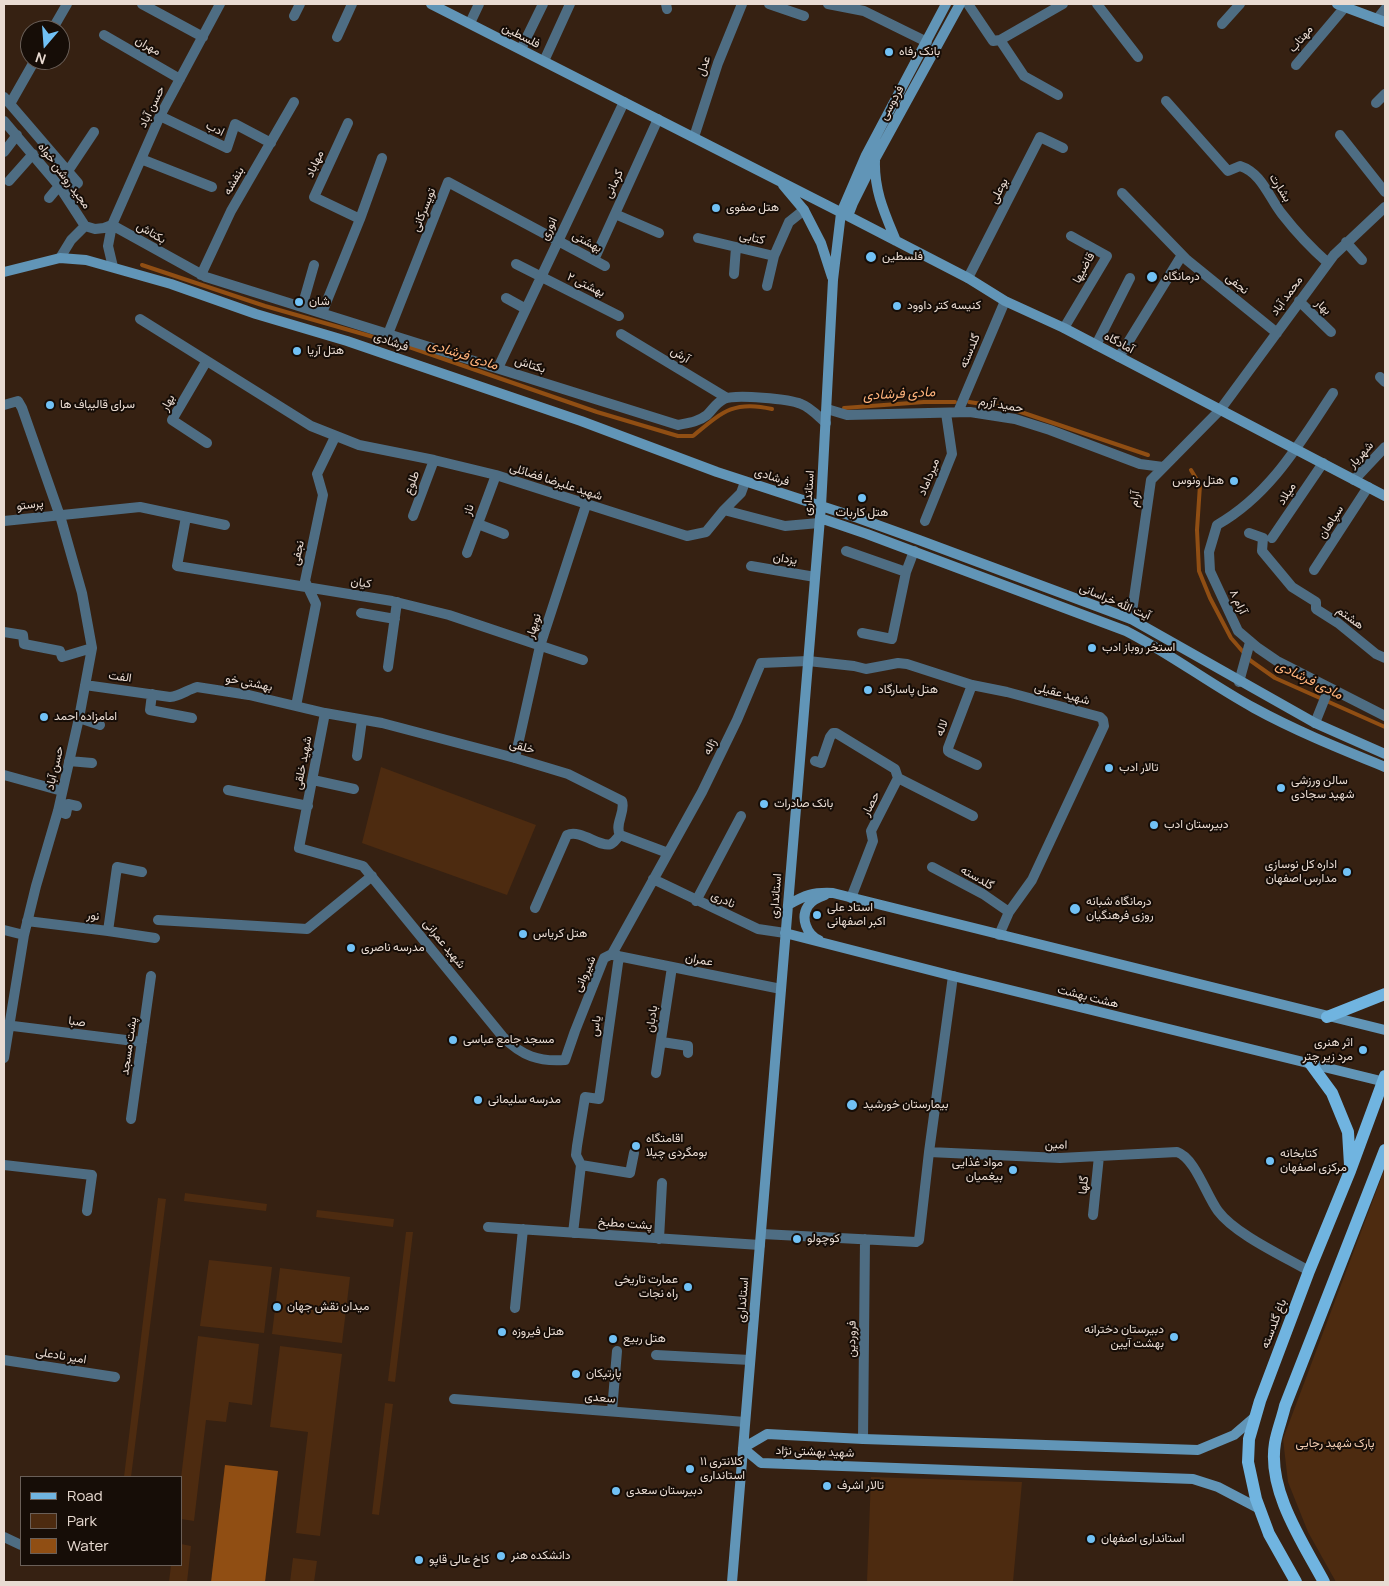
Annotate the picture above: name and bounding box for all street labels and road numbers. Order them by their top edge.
street label: فلسطین [499,20,543,52]
street label: مهتاب [1286,23,1316,55]
street label: مهران [133,33,163,59]
street label: عدل [694,54,714,78]
street label: فردوسی [877,83,907,123]
street label: حسن آباد [136,84,168,130]
street label: ادب [203,118,227,140]
street label: مجید روشن خواه [34,140,94,212]
street label: مهاباد [303,148,327,180]
street label: بنفشه [220,164,248,198]
street label: کرمانی [601,167,627,201]
street label: بشارت [1266,171,1294,205]
street label: بوعلی [987,176,1011,206]
street label: تویسرکانی [409,186,439,234]
street label: انوری [537,215,561,243]
street label: بکتاش [134,219,168,247]
street label: بهشتی [570,228,604,256]
street label: کتابی [738,228,766,248]
street label: قاضیها [1070,250,1098,286]
street label: بهشتی ۲ [565,270,607,300]
street label: نجفی [1223,270,1251,298]
street label: محمد آباد [1268,273,1306,319]
street label: بهار [1312,296,1334,318]
street label: فرشادی [372,329,410,355]
street label: آمادگاه [1101,329,1137,357]
street label: گلدسته [956,332,984,370]
street label: آرش [668,344,692,366]
street label: بکتاش [513,353,547,377]
street label: بهار [158,392,178,414]
street label: حمید آزرم [978,394,1024,416]
street label: شهریار [1345,439,1377,471]
street label: میرداماد [915,456,943,498]
street label: شهید علیرضا فضائلی [508,460,604,504]
street label: فرشادی [753,465,791,489]
street label: طلوع [401,469,423,497]
street label: استانداری [800,470,818,516]
street label: میلاد [1274,480,1300,508]
street label: آرام [1127,490,1143,508]
street label: پرستو [16,496,44,514]
street label: ناز [460,503,478,517]
street label: سپاهان [1315,503,1347,541]
street label: نجفی [288,539,308,567]
street label: یزدان [772,550,798,568]
street label: کیان [350,574,372,592]
street label: آیت الله خراسانی [1077,581,1153,623]
street label: ۸ آرام [1226,587,1250,617]
street label: هشتم [1333,603,1367,633]
street label: نوبهار [523,612,545,640]
street label: الفت [107,668,133,686]
street label: بهشتی خو [224,671,274,695]
street label: شهید عقیلی [1033,680,1091,708]
street label: لاله [932,718,952,738]
street label: شهید خلقی [291,735,315,791]
street label: خلقی [508,737,536,757]
street label: ژاله [700,737,720,757]
street label: حسن آباد [43,745,67,791]
street label: حصار [859,789,883,819]
street label: گلدسته [958,863,996,893]
street label: استانداری [767,873,785,919]
street label: نادری [709,888,737,912]
street label: نور [86,908,100,924]
street label: شهید عمرانی [420,916,468,972]
street label: عمران [684,950,714,970]
street label: شیروانی [571,954,599,994]
street label: هشت بهشت [1056,982,1120,1012]
street label: بادبان [643,1005,661,1033]
street label: صبا [68,1014,86,1030]
street label: یاس [587,1015,605,1037]
street label: پشت مسجد [118,1016,140,1076]
street label: امین [1045,1138,1067,1152]
street label: گلها [1076,1175,1092,1195]
street label: پشت مطبخ [597,1215,653,1233]
street label: استانداری [734,1277,752,1323]
street label: باغ گلدسته [1258,1297,1290,1351]
street label: فروردین [844,1320,860,1358]
street label: امیر نادعلی [35,1345,87,1367]
street label: سعدی [584,1389,616,1407]
street label: شهید بهشتی نژاد [775,1443,855,1461]

